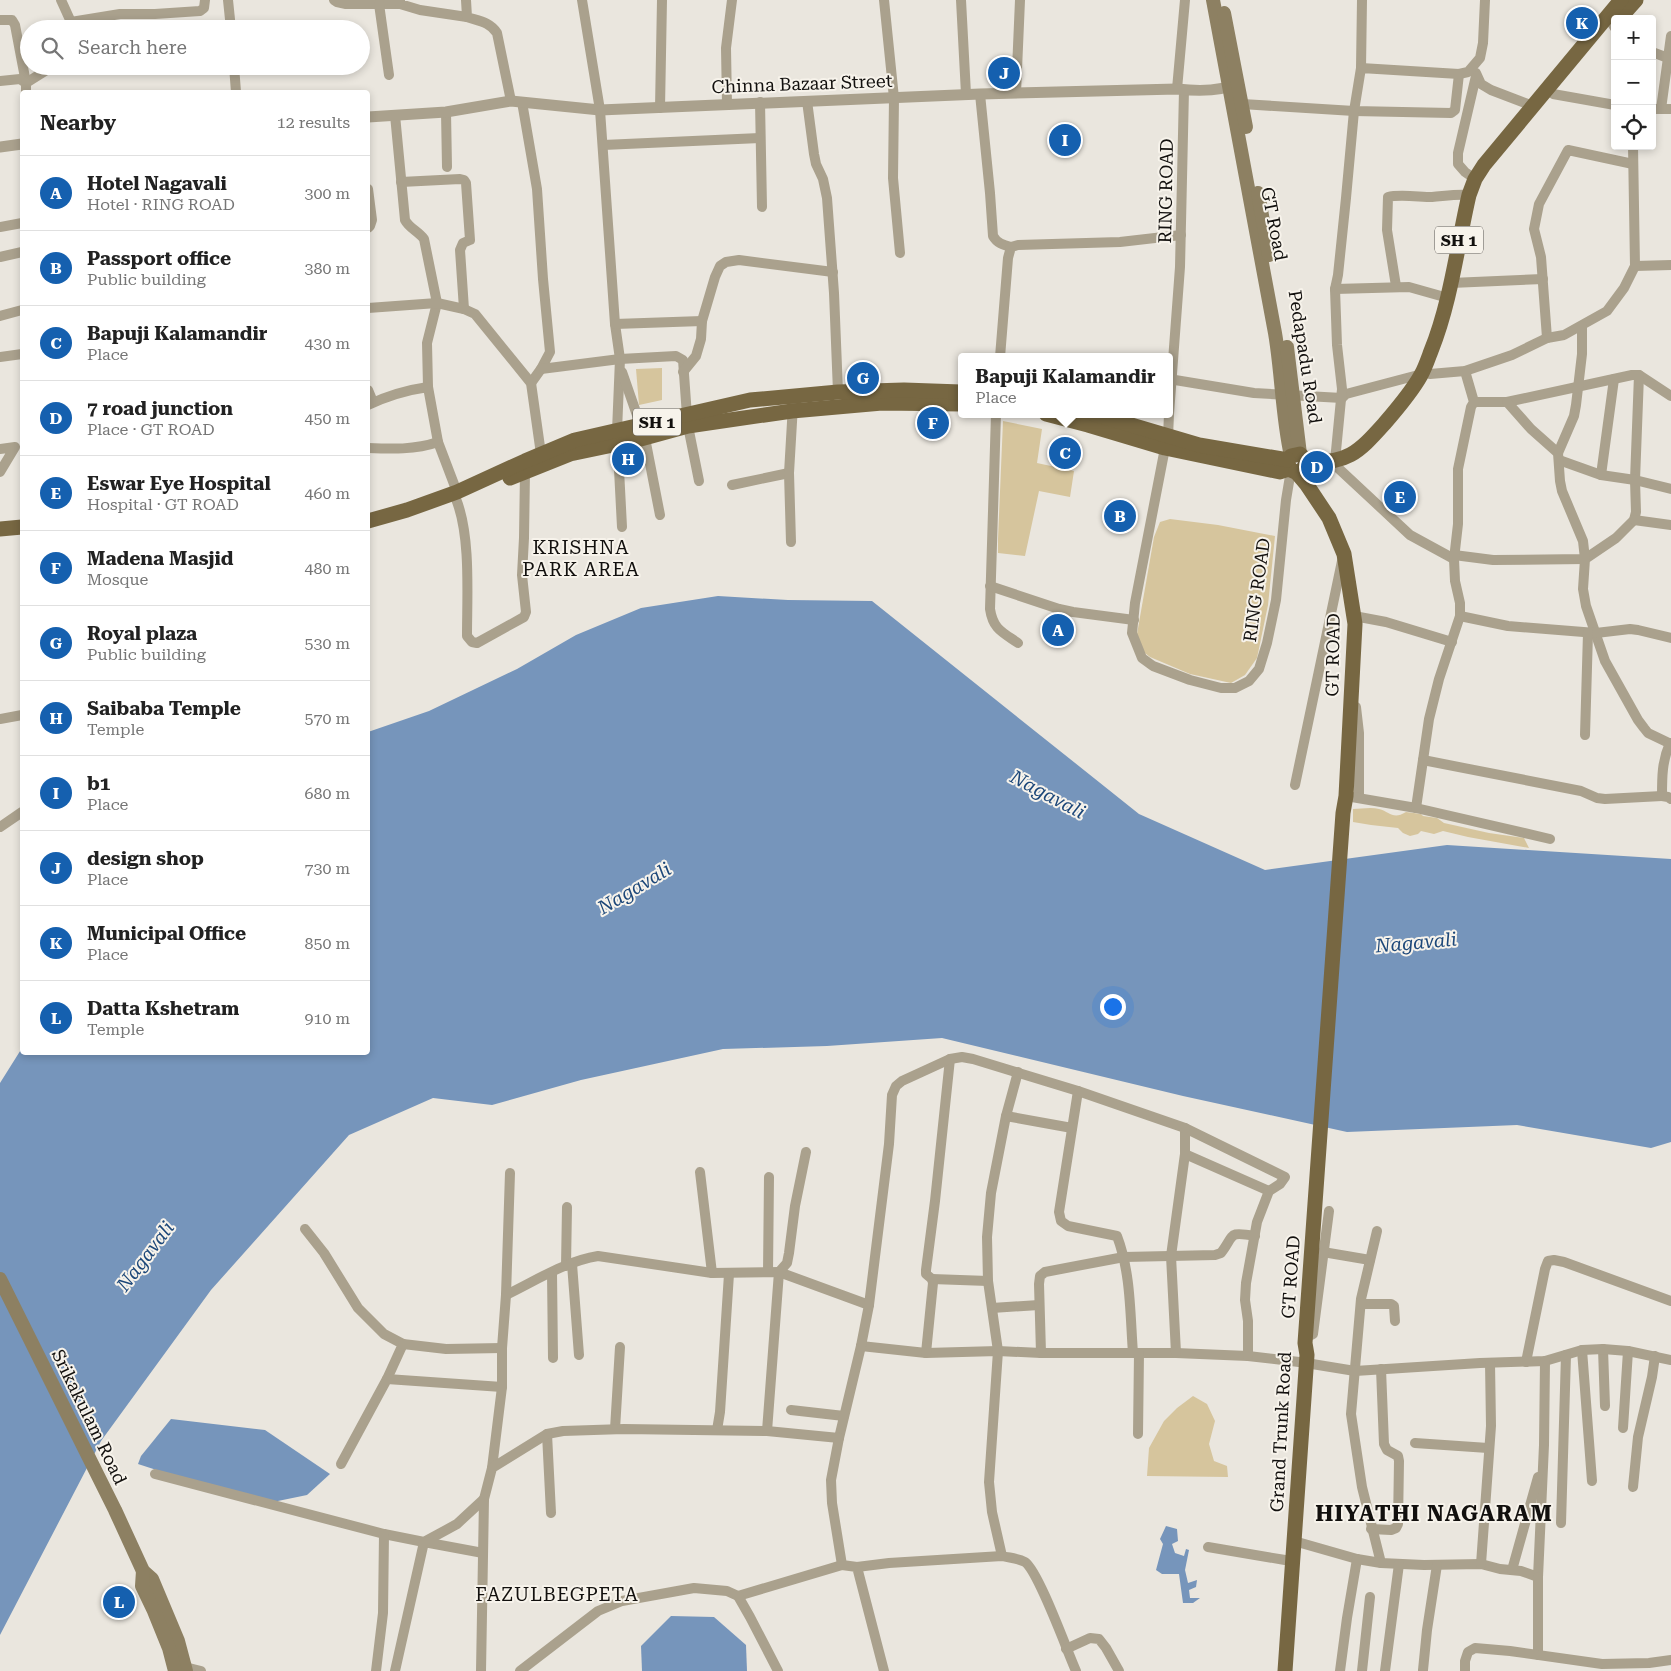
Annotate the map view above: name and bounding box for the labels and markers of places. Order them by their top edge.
pin: K [1566,4,1598,42]
pin: J [988,54,1020,92]
pin: I [1049,121,1081,159]
pin: G [847,359,879,397]
pin: F [917,404,949,442]
pin: C [1049,434,1081,472]
pin: H [612,440,644,478]
pin: D [1301,448,1333,486]
pin: E [1384,478,1416,516]
pin: B [1104,497,1136,535]
pin: A [1042,611,1074,649]
pin: L [103,1583,135,1621]

